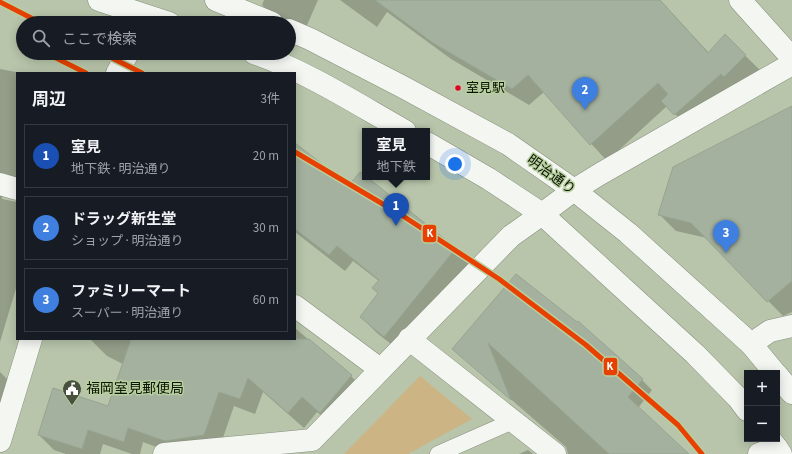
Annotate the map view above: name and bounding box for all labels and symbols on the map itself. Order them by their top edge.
pin: 2 [572,77,598,110]
place label: 室見駅 [466,79,505,97]
marker: 室見駅 [453,83,463,93]
street label: 明治通り [522,150,580,200]
your location [445,154,465,174]
pin: 1 [383,193,409,226]
pin: 3 [713,220,739,253]
line badge: K [422,224,437,243]
text: K [427,226,434,241]
line badge: K [603,357,618,376]
text: K [607,359,614,374]
public building icon: 福岡室見郵便局 [61,378,83,406]
place label: 福岡室見郵便局 [86,379,184,399]

